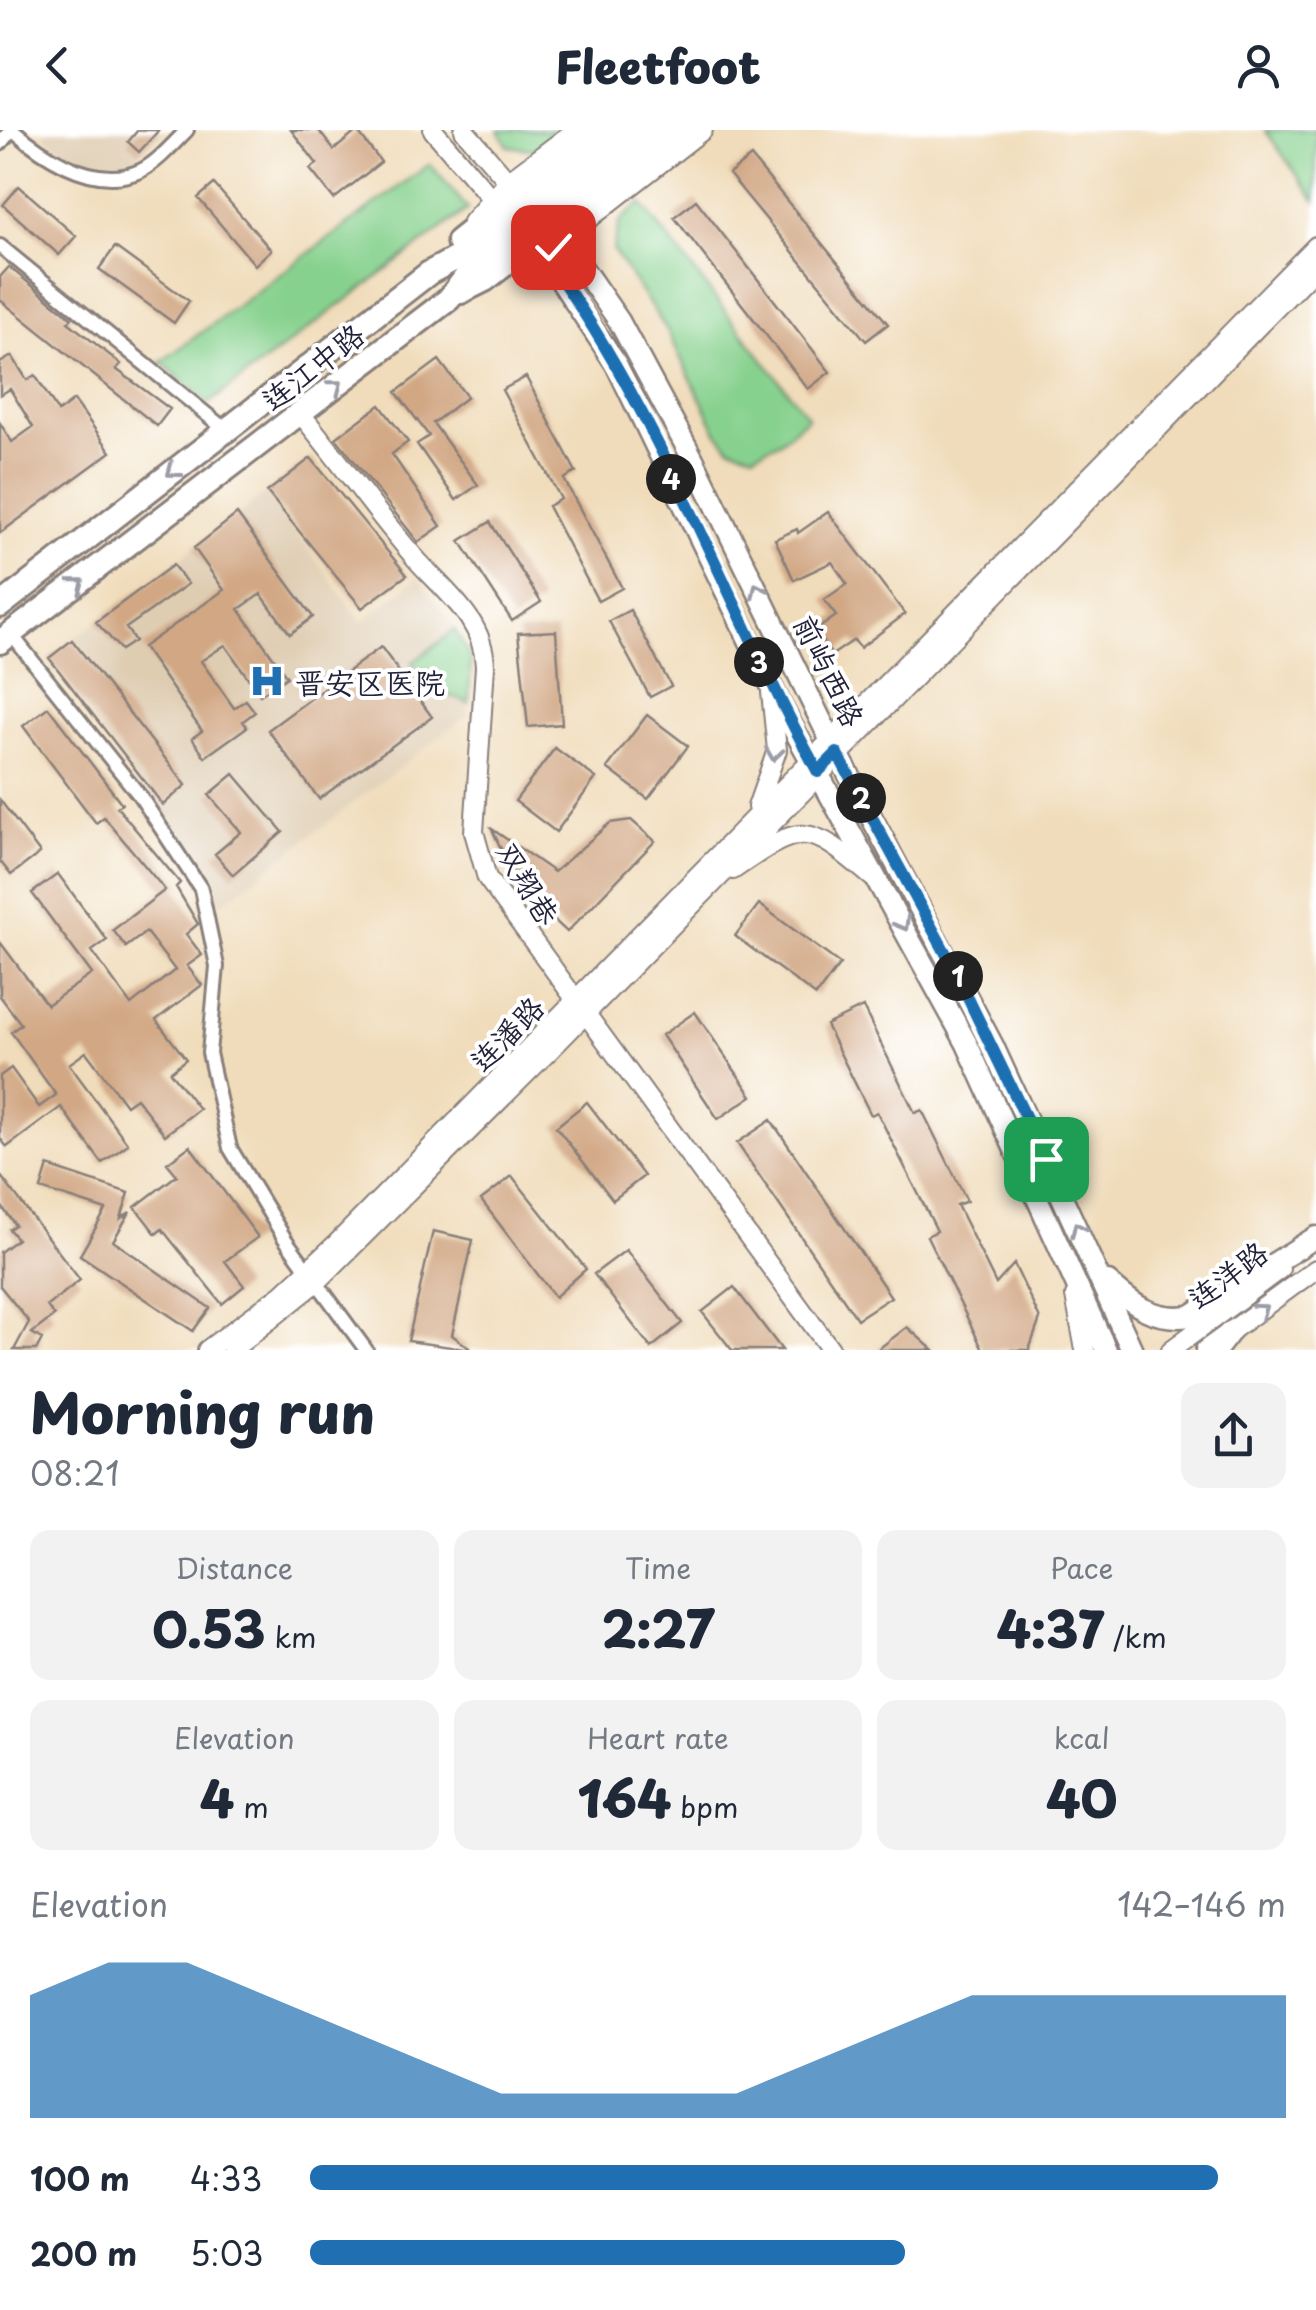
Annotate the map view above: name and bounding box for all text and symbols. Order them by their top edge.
text: Fleetfoot [555,31,761,99]
icon: back [30,38,85,93]
icon: person [1231,38,1286,93]
pin [511,205,596,290]
icon: check [526,220,581,275]
street label: 连江中路 [251,311,373,421]
one-way arrow [325,380,343,397]
pin: 4 [646,454,696,504]
text: 4 [661,457,681,500]
one-way arrow [166,459,184,476]
one-way arrow [67,578,85,595]
one-way arrow [750,582,770,600]
street label: 前屿西路 [783,606,877,734]
pin: 3 [734,637,784,687]
text: 3 [750,640,768,683]
place label: 晋安区医院 [295,659,445,704]
hospital icon: 晋安区医院 [248,662,286,700]
one-way arrow [764,746,785,762]
pin: 2 [836,773,886,823]
text: 2 [851,776,871,819]
street label: 双翔巷 [487,833,571,933]
one-way arrow [890,914,910,932]
pin: 1 [933,951,983,1001]
text: 1 [951,954,965,997]
street label: 连潘路 [459,985,553,1081]
pin [1004,1117,1089,1202]
icon: arrive [1019,1132,1074,1187]
one-way arrow [1071,1221,1091,1239]
street label: 连洋路 [1178,1229,1276,1319]
one-way arrow [1250,1304,1268,1321]
text: Morning run [30,1370,375,1453]
button: share [1181,1383,1286,1488]
text: 08:21 [30,1449,120,1497]
text: Distance [176,1546,293,1589]
text: Time [625,1546,691,1589]
text: Pace [1050,1546,1113,1589]
text: 0.53 [152,1589,265,1665]
text: 2:27 [601,1589,714,1665]
text: 4:37 [997,1589,1104,1665]
text: km [265,1615,317,1658]
text: /km [1104,1615,1167,1658]
text: Elevation [174,1716,295,1759]
text: Heart rate [587,1716,729,1759]
text: kcal [1054,1716,1110,1759]
text: 4 [200,1759,234,1835]
text: 164 [578,1759,671,1835]
text: 40 [1046,1759,1117,1835]
text: m [234,1785,269,1828]
text: bpm [671,1785,738,1828]
text: Elevation [30,1880,168,1928]
text: 142–146 m [1117,1880,1286,1928]
text: 100 m [30,2154,130,2202]
text: 4:33 [190,2154,262,2202]
text: 200 m [30,2229,137,2277]
text: 5:03 [190,2229,263,2277]

